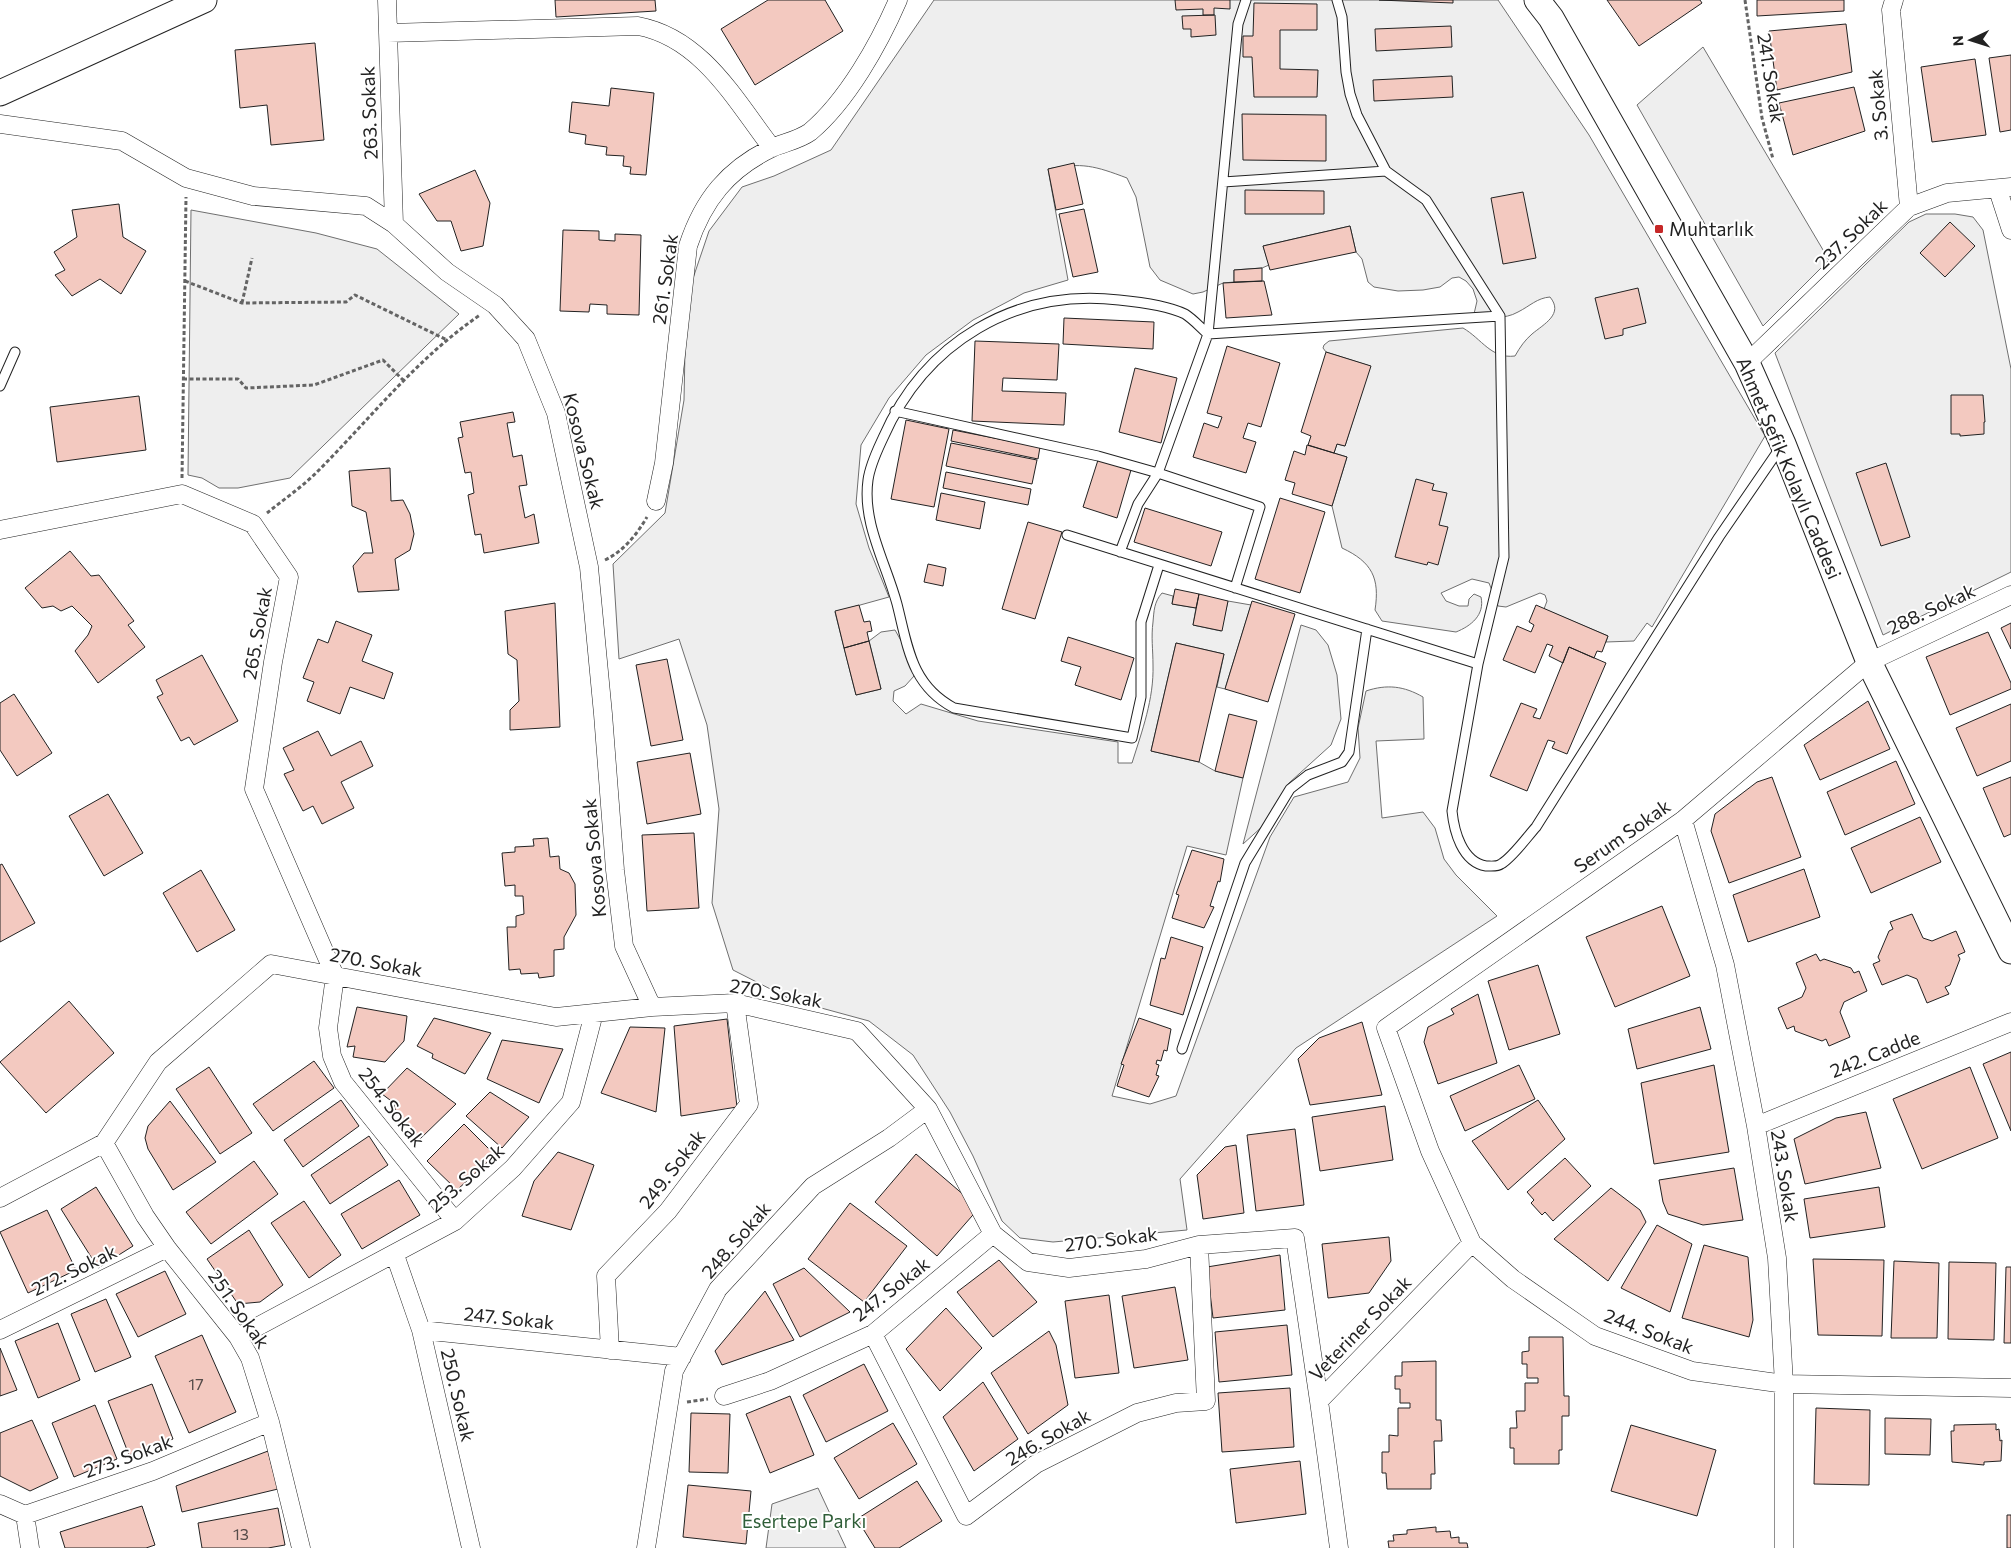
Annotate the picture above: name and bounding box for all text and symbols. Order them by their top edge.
north arrow [1946,15,1996,65]
street label: 241. Sokak [1753,32,1790,124]
text: N [1949,35,1966,47]
street label: 263. Sokak [355,66,382,160]
street label: 3. Sokak [1863,68,1892,142]
street label: 237. Sokak [1810,194,1891,274]
place label: Muhtarlık [1669,217,1754,240]
marker: Muhtarlık [1653,223,1665,235]
street label: 261. Sokak [647,232,682,326]
street label: Ahmet Şefik Kolaylı Caddesi [1732,353,1847,582]
street label: Kosova Sokak [559,390,610,511]
street label: 288. Sokak [1883,578,1978,639]
street label: 265. Sokak [237,585,276,681]
street label: Serum Sokak [1569,794,1674,877]
street label: Kosova Sokak [577,798,610,918]
street label: 270. Sokak [328,942,424,981]
street label: 270. Sokak [728,973,824,1012]
street label: 242. Cadde [1826,1025,1923,1082]
street label: 254. Sokak [354,1063,430,1151]
street label: 249. Sokak [634,1125,710,1213]
street label: 243. Sokak [1767,1128,1804,1224]
street label: 253. Sokak [423,1138,508,1217]
street label: 248. Sokak [696,1197,775,1283]
street label: 270. Sokak [1063,1221,1159,1256]
street label: 272. Sokak [27,1239,120,1300]
street label: 247. Sokak [848,1251,934,1326]
street label: 251. Sokak [204,1265,275,1352]
street label: Veteriner Sokak [1304,1270,1415,1385]
street label: 247. Sokak [463,1301,556,1334]
street label: 244. Sokak [1601,1303,1697,1358]
street label: 250. Sokak [437,1346,480,1444]
house number: 17 [188,1374,204,1393]
street label: 246. Sokak [1001,1403,1094,1470]
street label: 273. Sokak [81,1429,175,1482]
park label: Esertepe Parkı [742,1509,866,1532]
house number: 13 [233,1524,249,1543]

